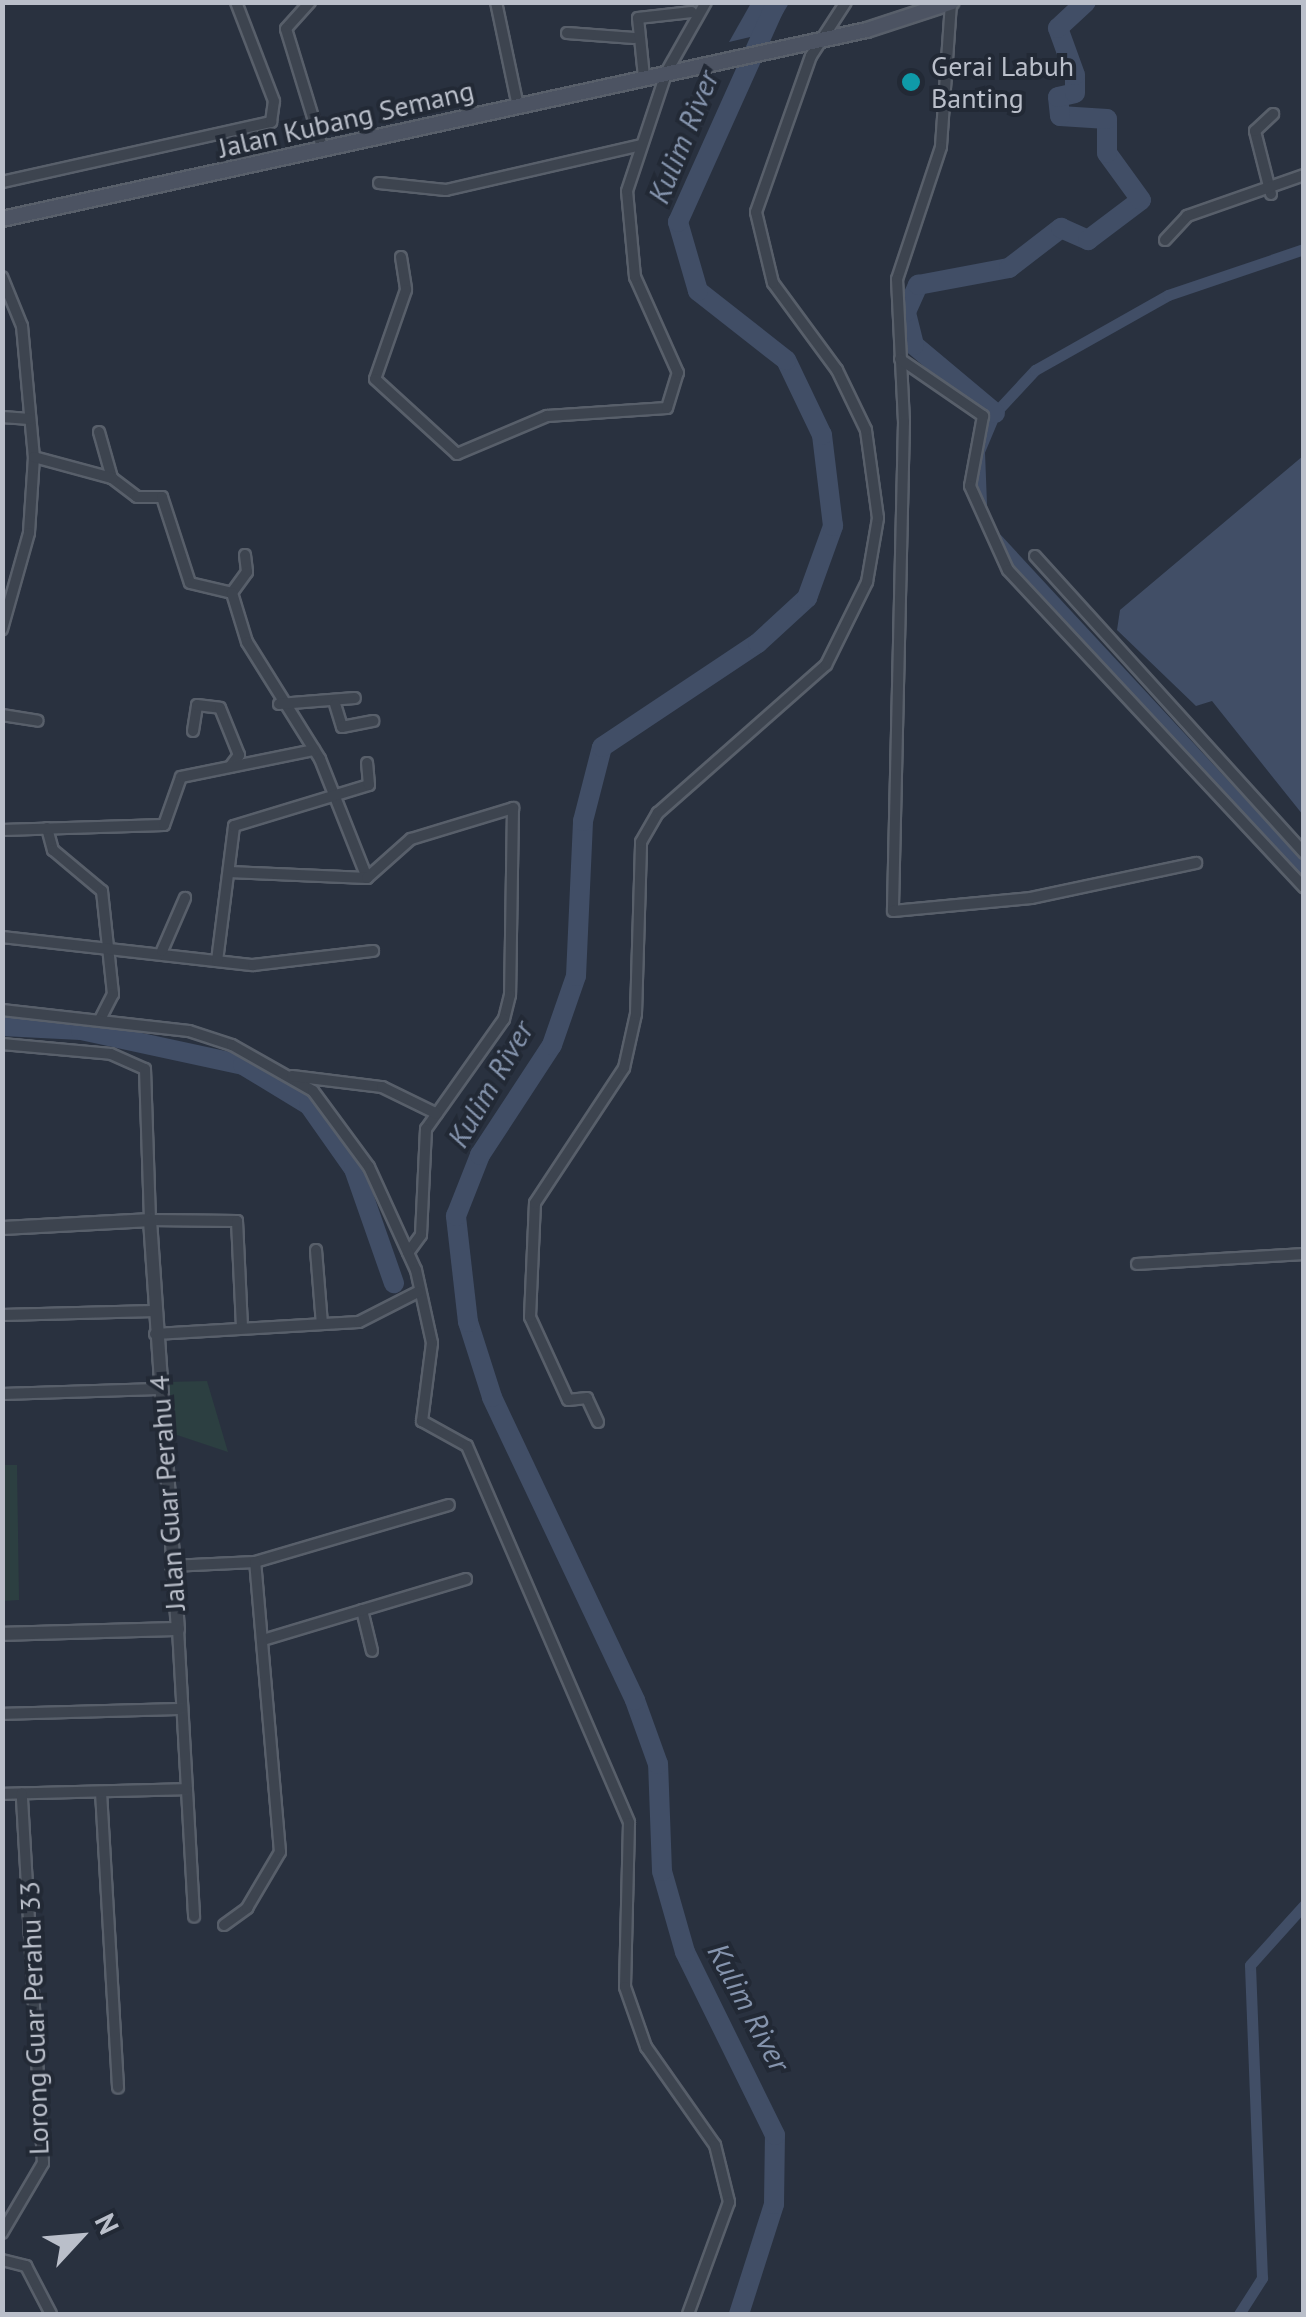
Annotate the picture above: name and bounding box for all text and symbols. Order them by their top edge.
place label: Gerai Labuh Banting [931,49,1074,115]
water label: Kulim River [640,66,726,208]
marker: Gerai Labuh Banting [900,71,922,93]
street label: Jalan Kubang Semang [215,73,477,165]
water label: Kulim River [440,1015,540,1153]
street label: Jalan Guar Perahu 4 [142,1374,192,1612]
street label: Lorong Guar Perahu 33 [12,1881,56,2155]
water label: Kulim River [700,1937,798,2077]
north arrow [30,2187,130,2287]
text: N [87,2207,128,2240]

